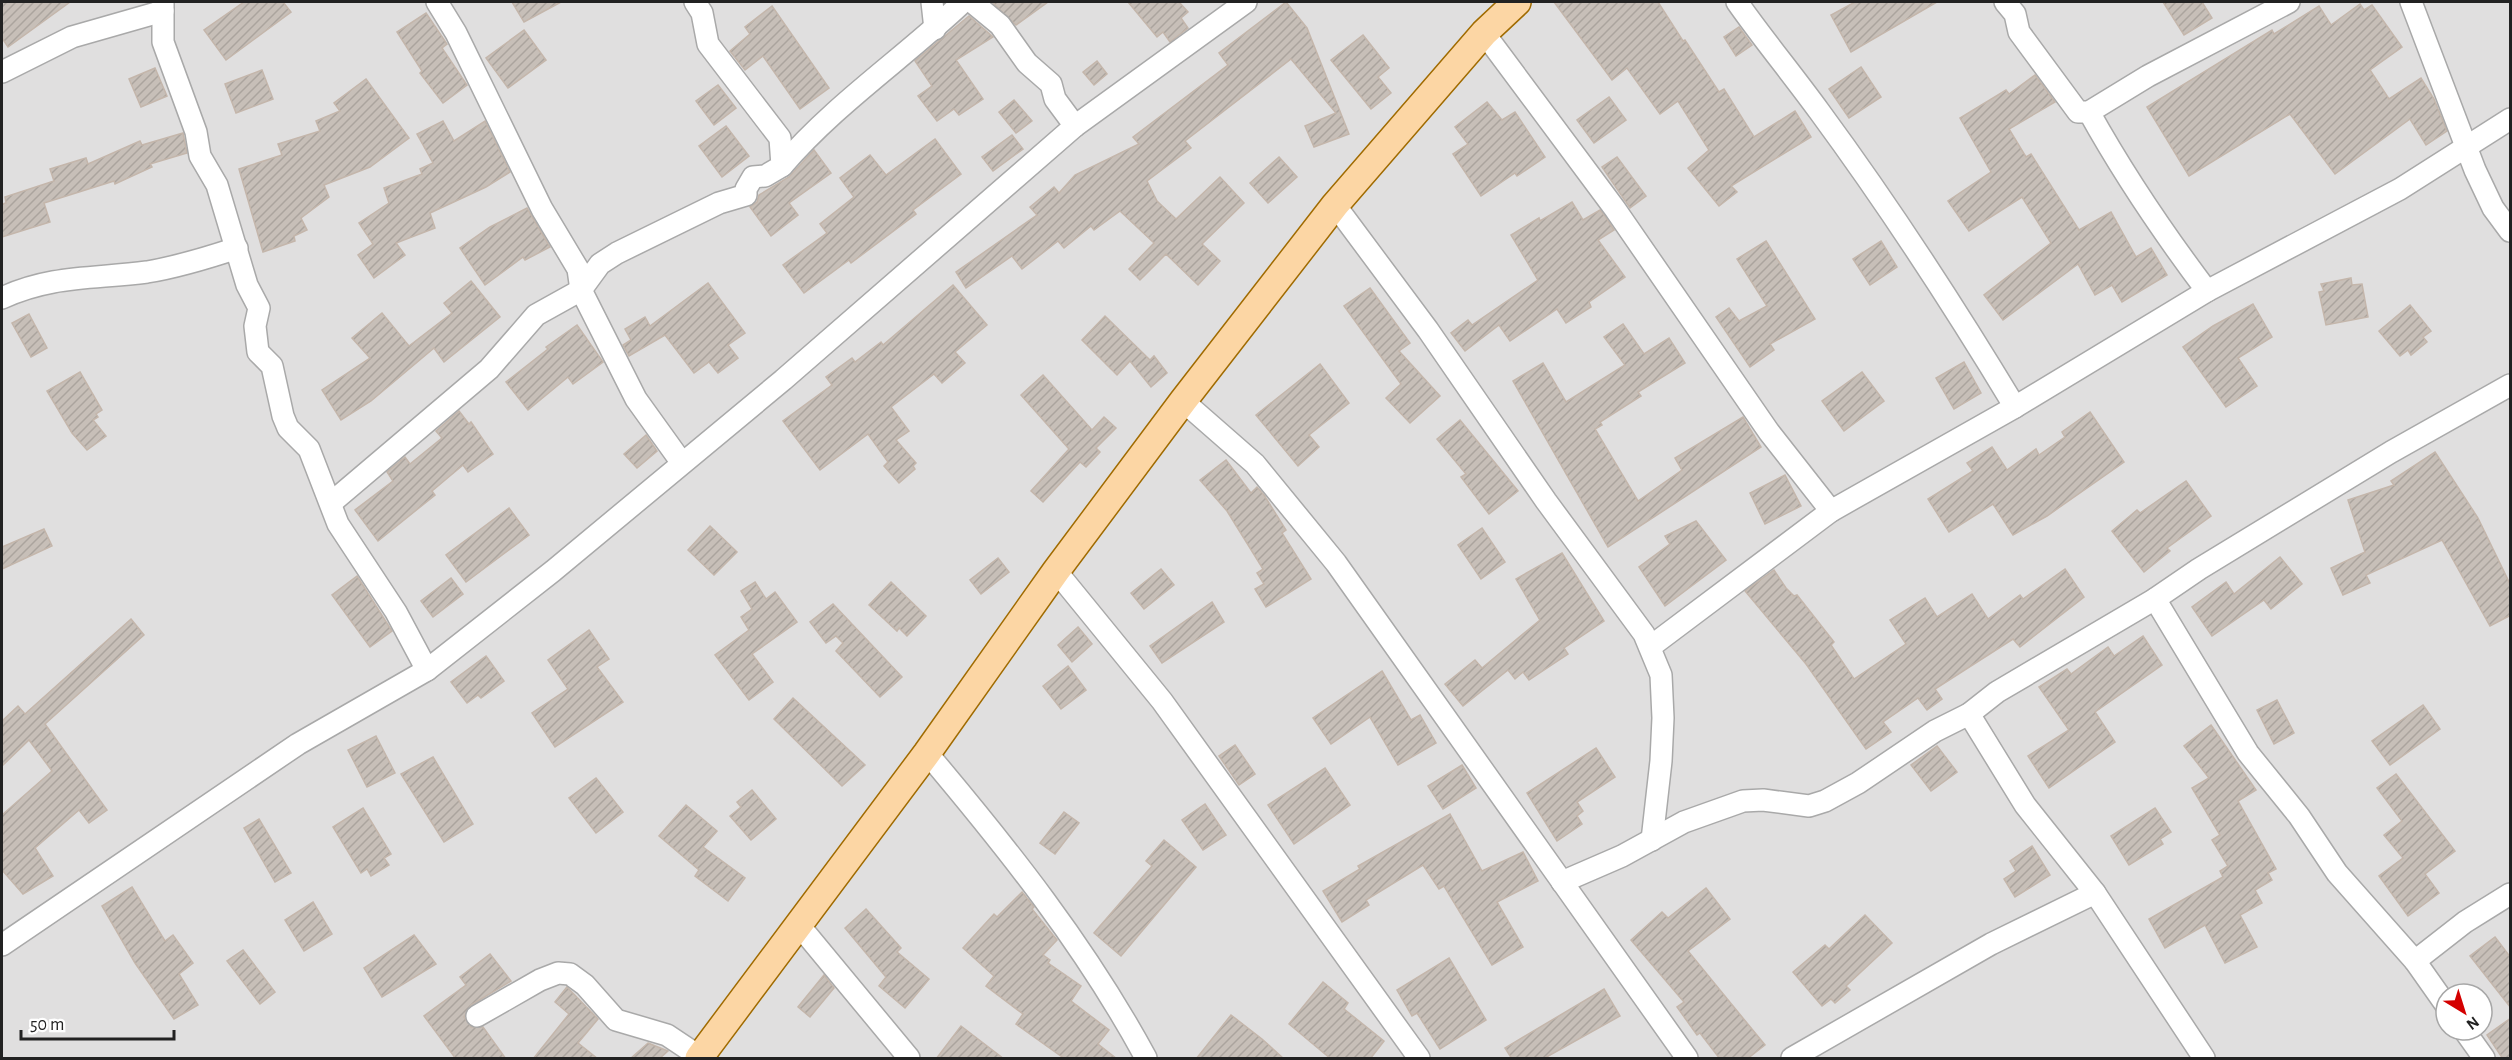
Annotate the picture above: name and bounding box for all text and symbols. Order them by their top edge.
north arrow [2434,982,2494,1042]
scale bar [21,1003,174,1041]
text: N [2463,1013,2482,1033]
text: 50 m [30,1016,64,1034]

